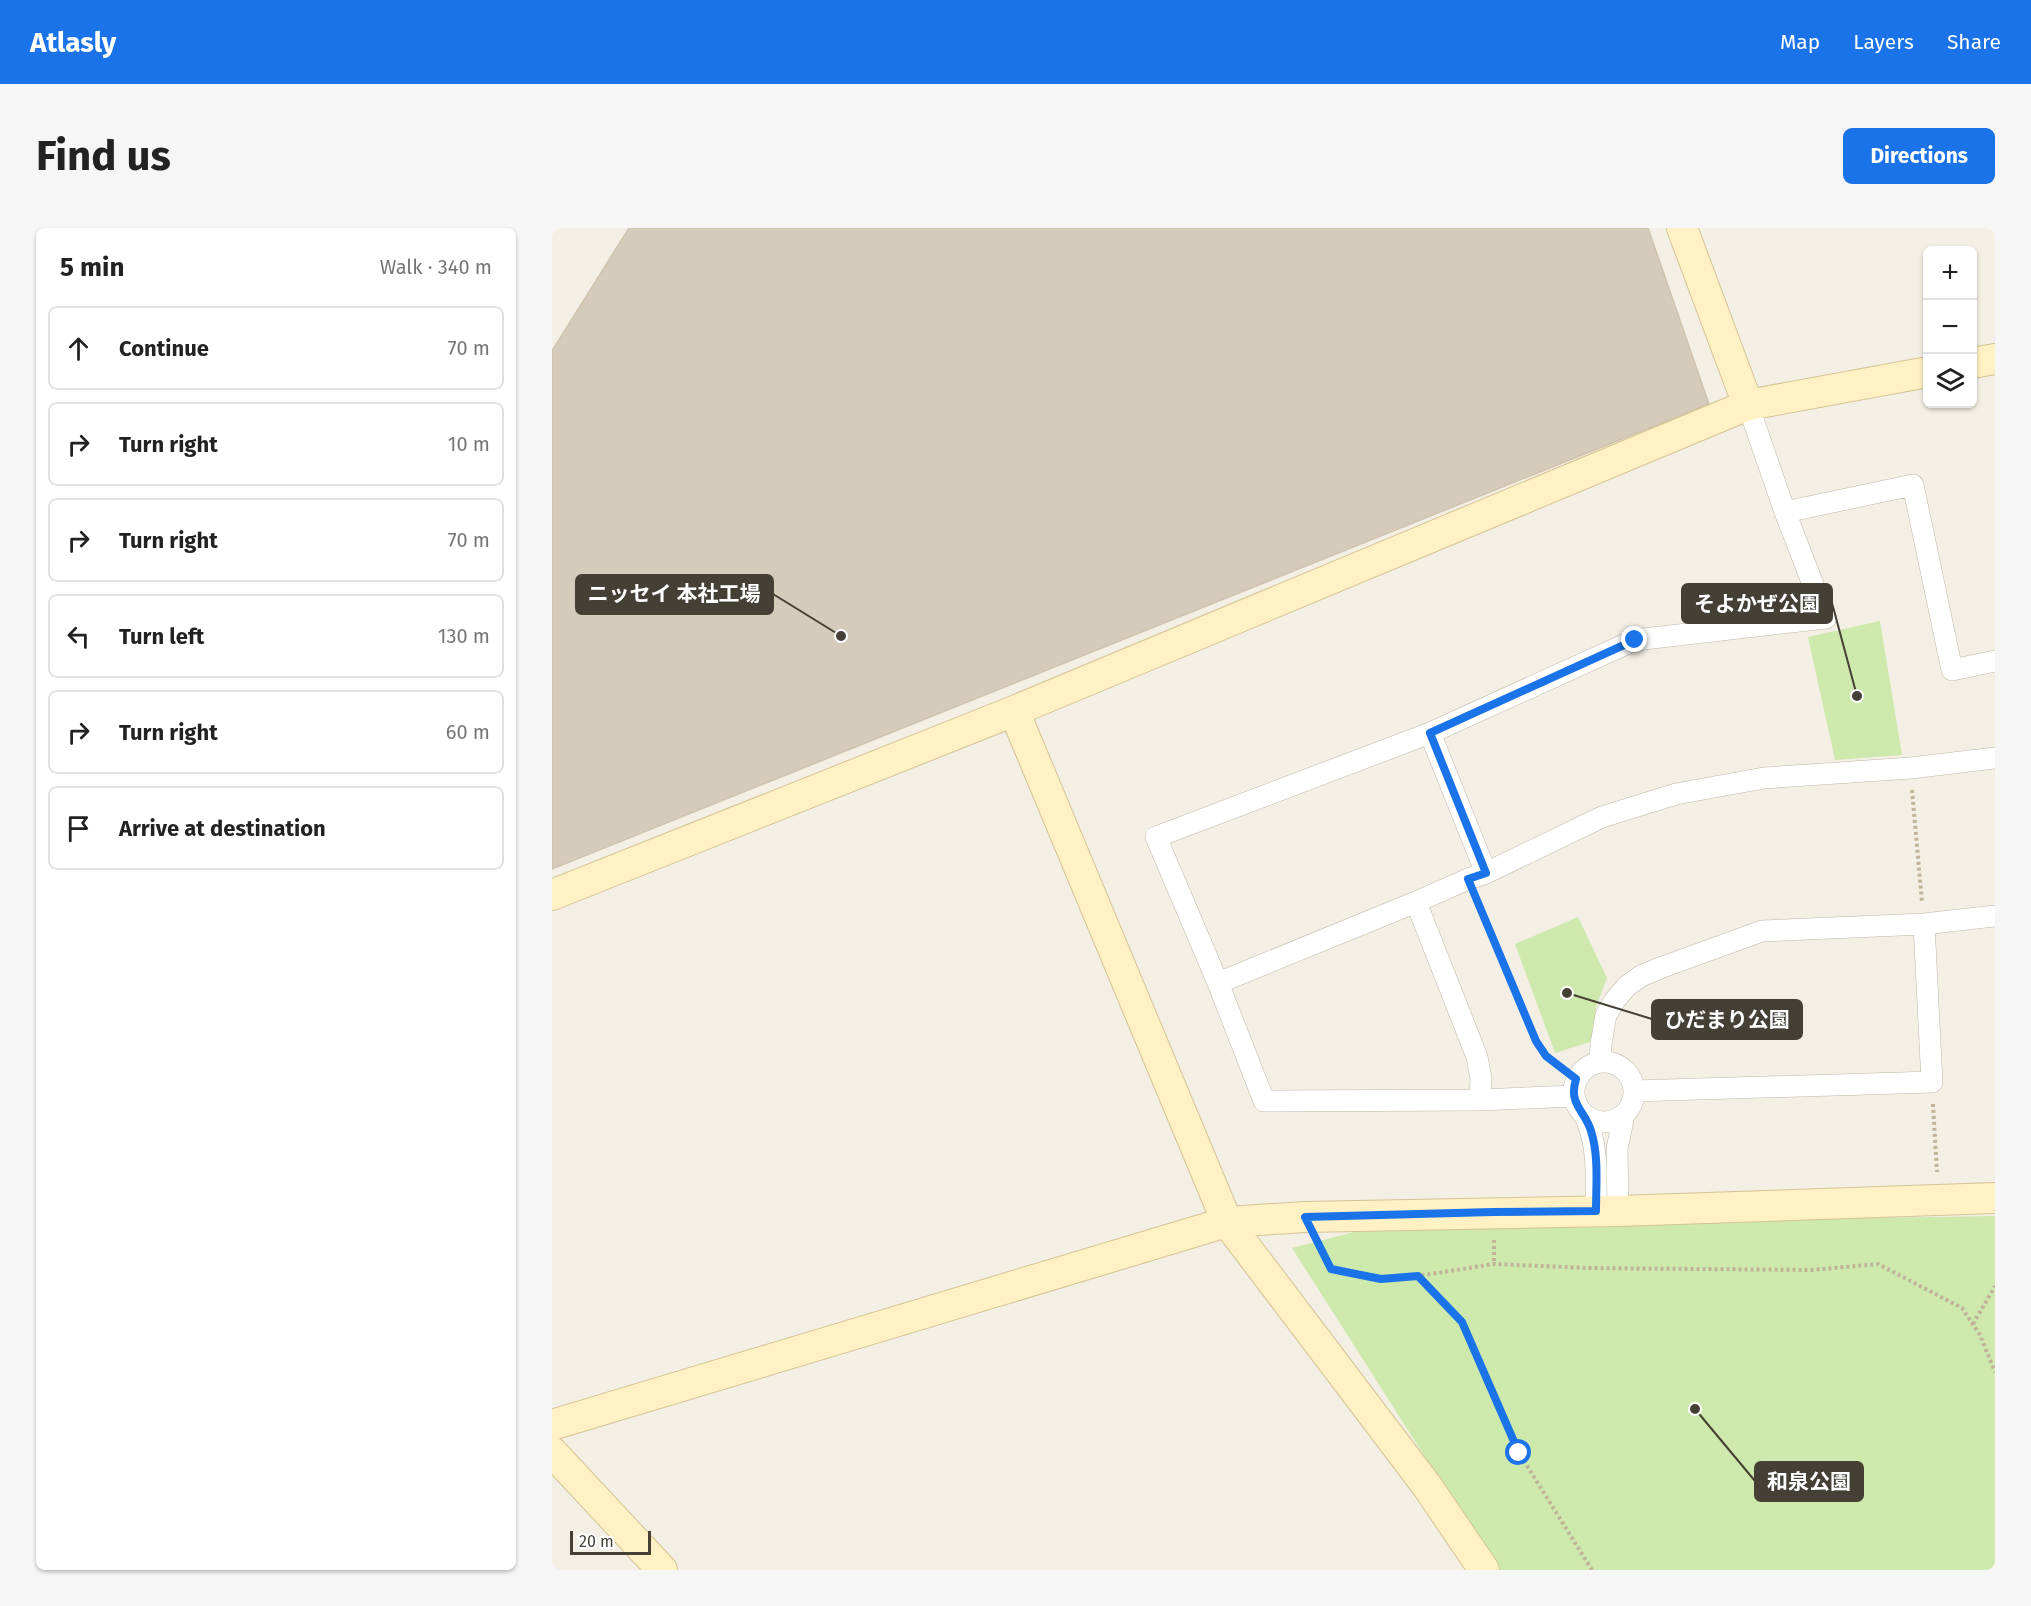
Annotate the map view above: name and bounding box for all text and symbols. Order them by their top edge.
text: Atlasly [30,26,116,59]
text: Map [1780,29,1820,55]
text: Layers [1853,29,1914,55]
text: Share [1947,29,2001,55]
button: Directions [1843,128,1995,184]
text: Find us [36,131,171,181]
map controls [1923,246,1977,408]
button: + [1923,246,1977,300]
text: 5 min [60,252,124,283]
text: Walk · 340 m [380,255,492,279]
button: − [1923,300,1977,354]
icon: ahead [62,332,95,365]
text: Continue [119,335,209,362]
text: 70 m [448,336,490,360]
button: layers [1923,354,1977,408]
icon: right [62,428,95,461]
text: Turn right [119,431,218,458]
text: 10 m [448,432,490,456]
icon: right [62,524,95,557]
text: Turn right [119,527,218,554]
text: 70 m [448,528,490,552]
callout: ニッセイ 本社工場 [576,575,773,614]
text: ニッセイ 本社工場 [588,581,760,607]
callout: そよかぜ公園 [1682,584,1832,623]
text: そよかぜ公園 [1694,591,1820,617]
icon: left [62,620,95,653]
text: Turn left [119,623,204,650]
text: 130 m [438,624,490,648]
route end [1621,626,1647,652]
icon: right [62,716,95,749]
text: Turn right [119,719,218,746]
text: 60 m [446,720,490,744]
icon: arrive [62,812,95,845]
text: Arrive at destination [119,815,326,842]
callout: ひだまり公園 [1652,1000,1802,1039]
text: ひだまり公園 [1664,1007,1790,1033]
route start [1505,1439,1531,1465]
callout: 和泉公園 [1755,1462,1863,1501]
text: 和泉公園 [1767,1469,1851,1495]
scale bar [570,1528,651,1556]
text: 20 m [579,1532,614,1551]

